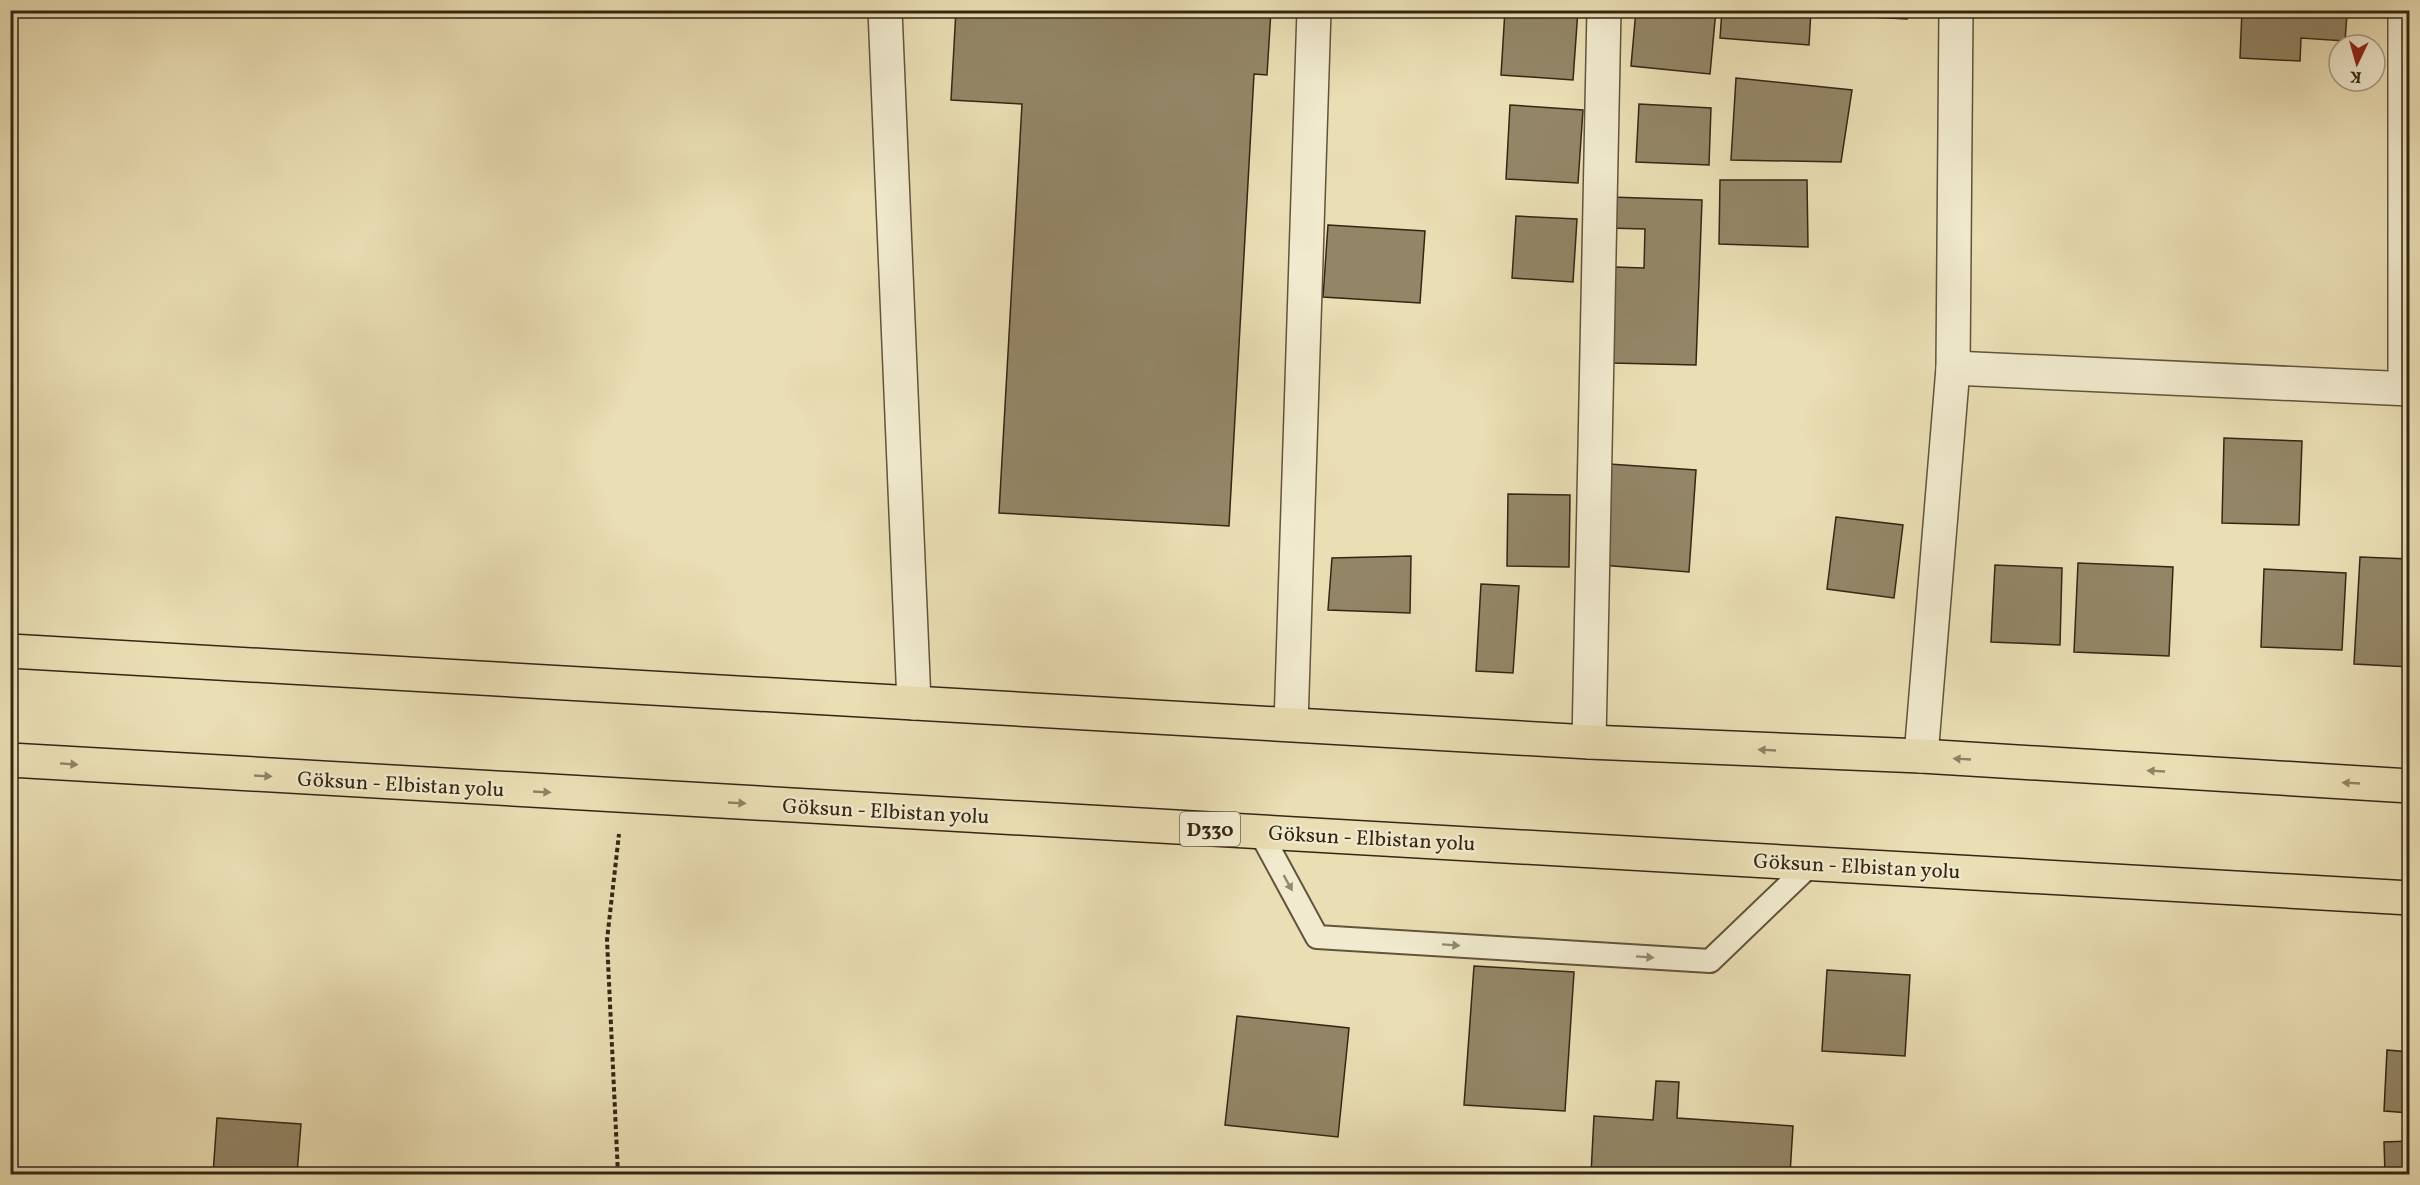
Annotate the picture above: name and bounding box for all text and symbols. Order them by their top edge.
north arrow [2327,33,2387,93]
text: K [2349,64,2363,87]
one-way arrow [1758,745,1777,754]
one-way arrow [1952,754,1971,764]
one-way arrow [59,759,78,769]
street label: Göksun - Elbistan yolu [297,766,505,805]
one-way arrow [2147,766,2166,775]
one-way arrow [254,771,273,780]
one-way arrow [2342,778,2361,787]
one-way arrow [533,787,552,796]
street label: Göksun - Elbistan yolu [782,793,990,832]
one-way arrow [727,798,746,807]
road number: D330 [1180,812,1240,846]
street label: Göksun - Elbistan yolu [1268,820,1476,859]
street label: Göksun - Elbistan yolu [1753,848,1961,887]
one-way arrow [1283,875,1293,892]
one-way arrow [1441,940,1460,950]
one-way arrow [1636,952,1655,962]

